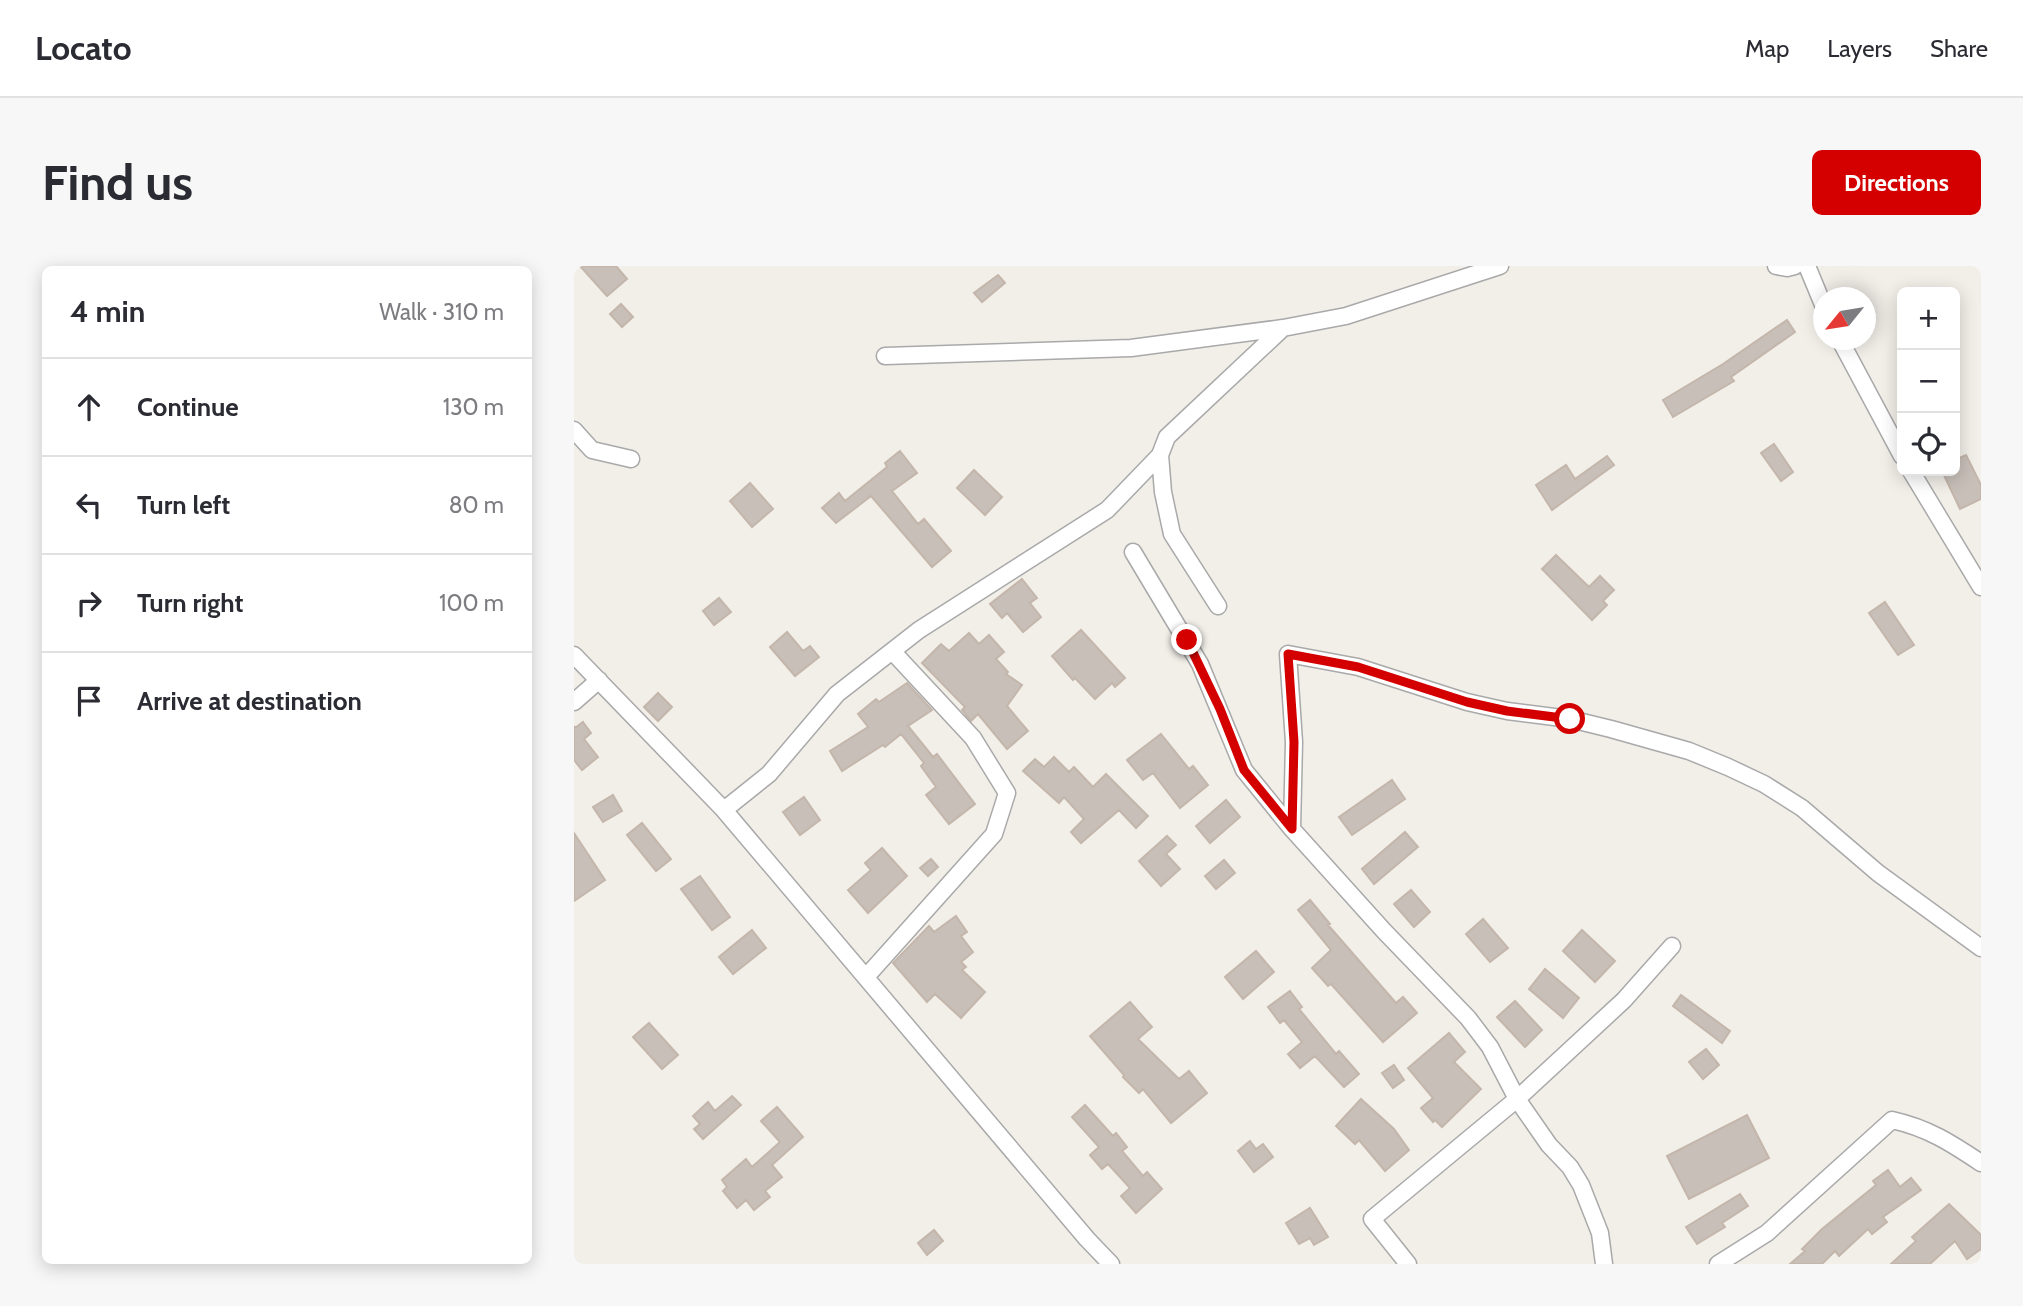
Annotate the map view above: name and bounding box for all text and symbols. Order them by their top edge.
text: Locato [35,28,131,68]
text: Map [1745,34,1789,63]
text: Layers [1827,34,1892,63]
text: Share [1930,34,1988,63]
button: Directions [1812,150,1981,215]
text: Find us [42,153,193,212]
north arrow [1813,287,1876,350]
map controls [1897,287,1960,476]
button: + [1897,287,1960,350]
text: 4 min [70,293,145,330]
text: Walk · 310 m [379,298,504,326]
button: − [1897,350,1960,413]
icon: ahead [70,388,108,426]
text: Continue [137,391,239,423]
text: 130 m [443,393,504,421]
button: locate [1897,413,1960,476]
icon: left [70,486,108,524]
text: Turn left [137,489,230,521]
text: 80 m [449,491,504,519]
icon: right [70,584,108,622]
text: Turn right [137,587,243,619]
text: 100 m [439,589,504,617]
route end [1171,624,1202,655]
icon: arrive [70,682,108,720]
text: Arrive at destination [137,685,362,717]
route start [1554,703,1585,734]

